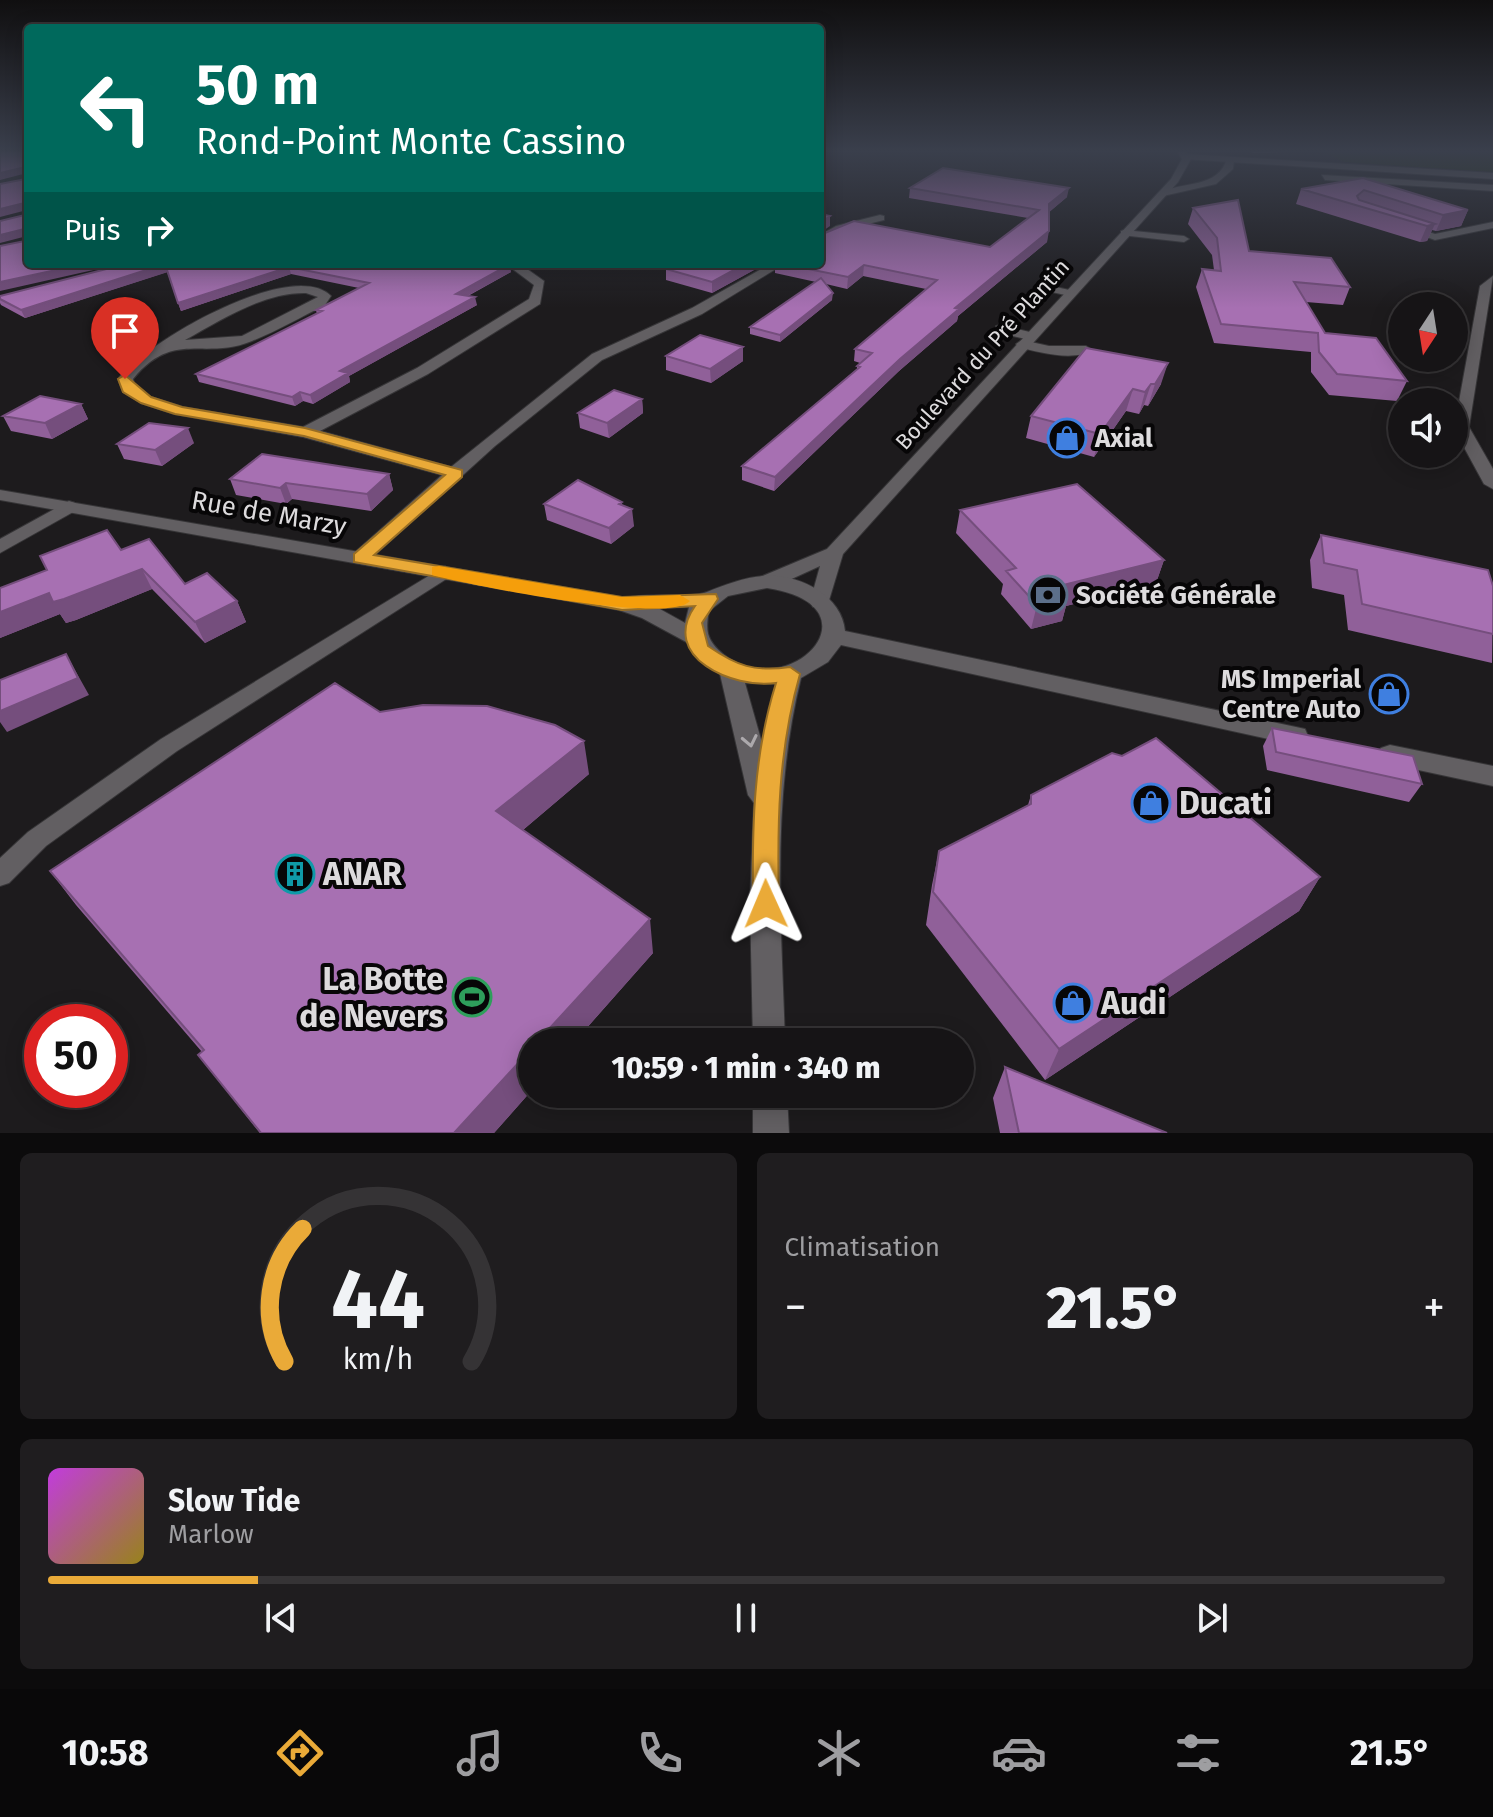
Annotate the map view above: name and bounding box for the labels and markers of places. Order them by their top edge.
pin [91,297,159,379]
shop icon: Axial [1046,417,1088,459]
place label: Axial [1094,423,1153,454]
bank icon: Société Générale [1027,574,1069,616]
place label: Société Générale [1076,580,1276,611]
place label: MS Imperial Centre Auto [1221,664,1361,725]
shop icon: MS Imperial Centre Auto [1368,673,1410,715]
shop icon: Ducati [1130,782,1172,824]
place label: Ducati [1179,784,1272,822]
building icon: ANAR [274,853,316,895]
place label: ANAR [322,855,402,893]
place label: La Botte de Nevers [299,960,444,1035]
sports icon: La Botte de Nevers [451,976,493,1018]
shop icon: Audi [1052,982,1094,1024]
place label: Audi [1100,984,1166,1022]

